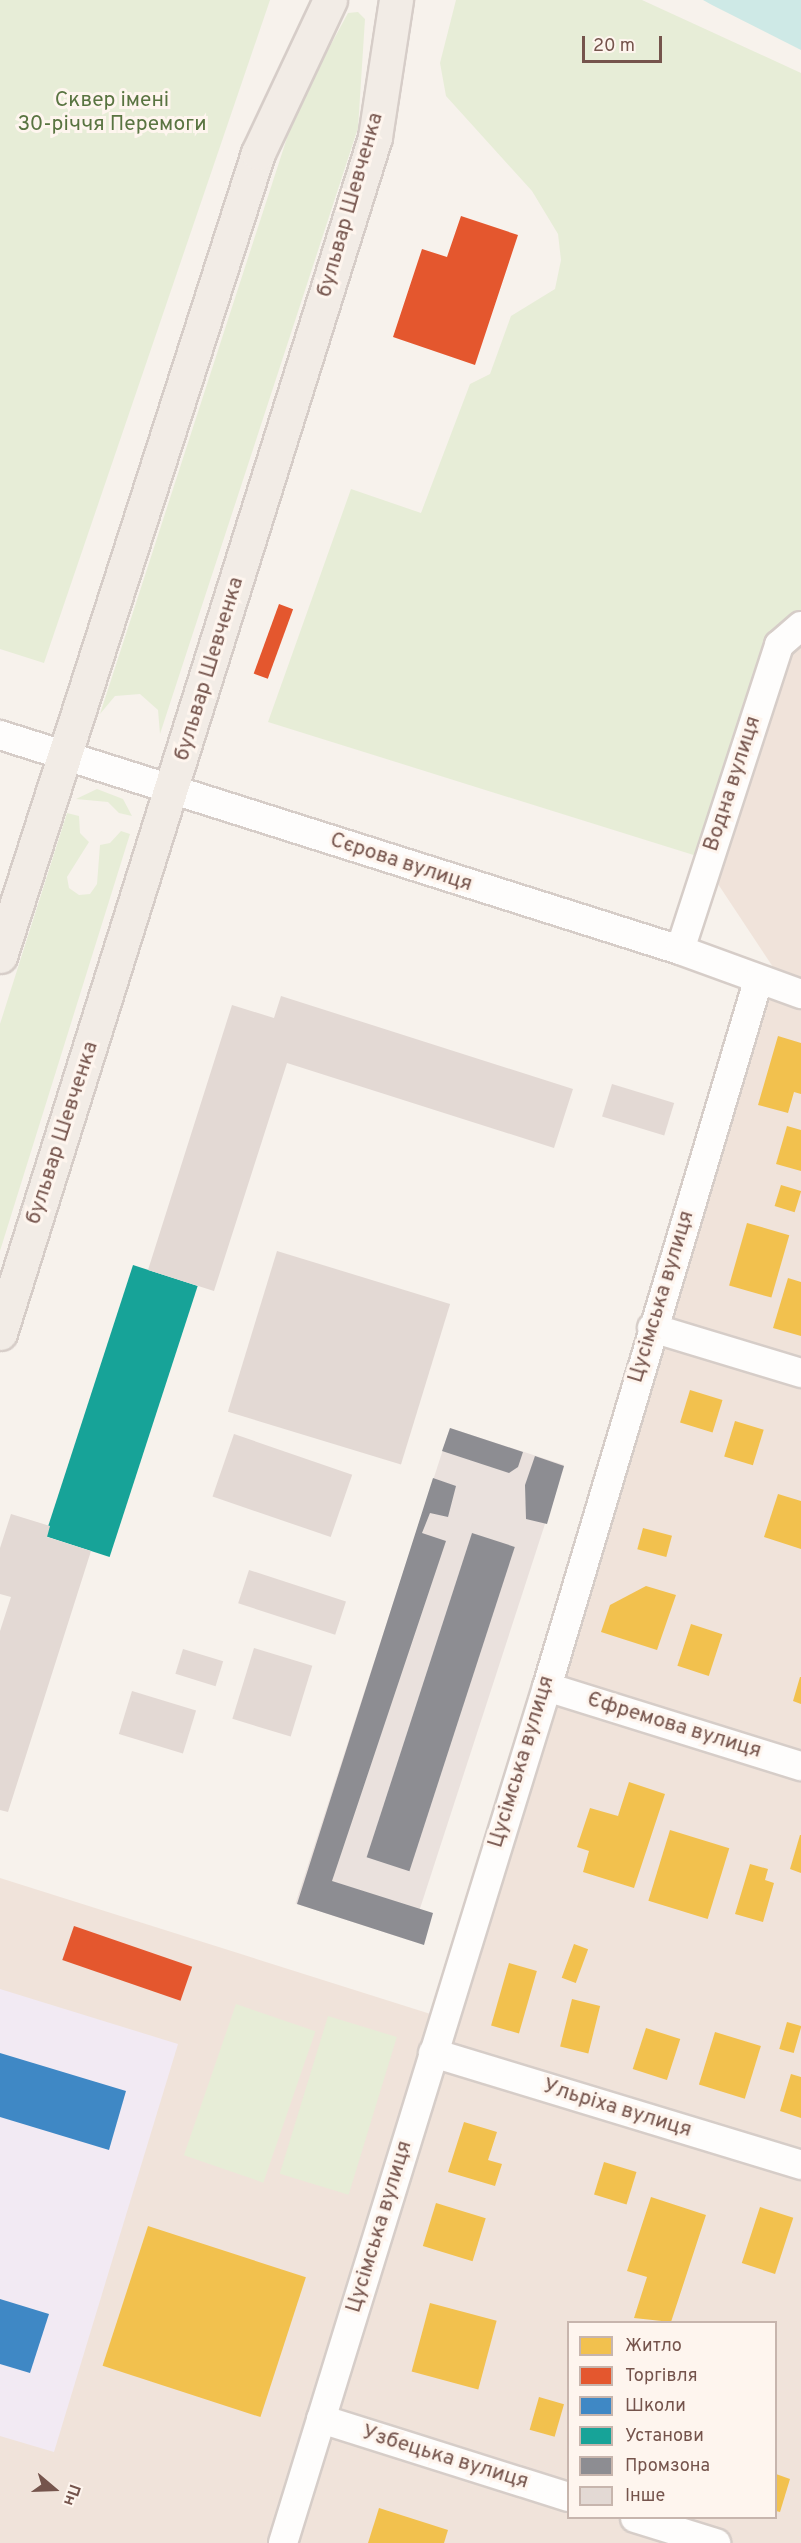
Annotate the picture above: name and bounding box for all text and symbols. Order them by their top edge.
scale bar [585,24,664,62]
text: 20 m [593,35,635,58]
park label: Сквер імені 30-річчя Перемоги [17,88,207,138]
street label: бульвар Шевченка [313,110,389,300]
street label: бульвар Шевченка [170,574,250,764]
street label: Водна вулиця [699,713,767,855]
street label: Сєрова вулиця [327,828,475,898]
street label: бульвар Шевченка [22,1038,104,1228]
street label: Цусімська вулиця [624,1208,700,1386]
street label: Цусімська вулиця [484,1673,560,1851]
street label: Єфремова вулиця [584,1688,764,1764]
street label: Ульріха вулиця [540,2074,694,2144]
street label: Цусімська вулиця [342,2138,418,2316]
legend [567,2321,777,2519]
text: Житло [625,2335,682,2358]
text: Торгівля [625,2365,698,2388]
text: Школи [625,2395,686,2418]
street label: Узбецька вулиця [359,2421,531,2495]
text: Установи [625,2425,704,2448]
text: Промзона [625,2455,710,2478]
north arrow [24,2459,84,2519]
text: Пн [58,2481,84,2508]
text: Інше [625,2485,665,2508]

